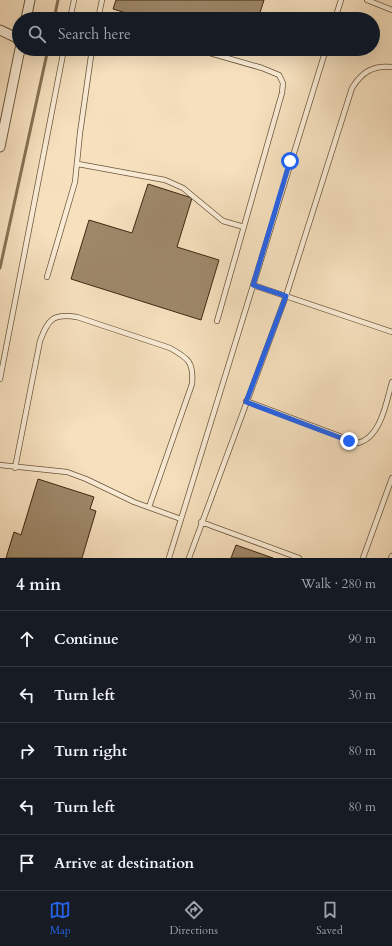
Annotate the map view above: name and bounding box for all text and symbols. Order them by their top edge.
search box [12,12,380,56]
icon: search [26,23,48,45]
text: Search here [58,24,131,44]
route start [281,152,299,170]
route end [340,432,358,450]
text: 4 min [16,573,61,596]
text: Walk · 280 m [301,575,376,593]
icon: ahead [16,628,38,650]
text: Continue [54,629,119,649]
text: 90 m [348,630,376,648]
icon: left [16,684,38,706]
text: Turn left [54,685,115,705]
text: 30 m [348,686,376,704]
icon: right [16,740,38,762]
text: Turn right [54,741,127,761]
text: 80 m [348,742,376,760]
icon: left [16,796,38,818]
text: Turn left [54,797,115,817]
text: 80 m [348,798,376,816]
icon: arrive [16,852,38,874]
text: Arrive at destination [54,853,194,873]
tab: Map [49,899,71,938]
tab: Directions [169,899,218,938]
tab: Saved [316,899,343,938]

